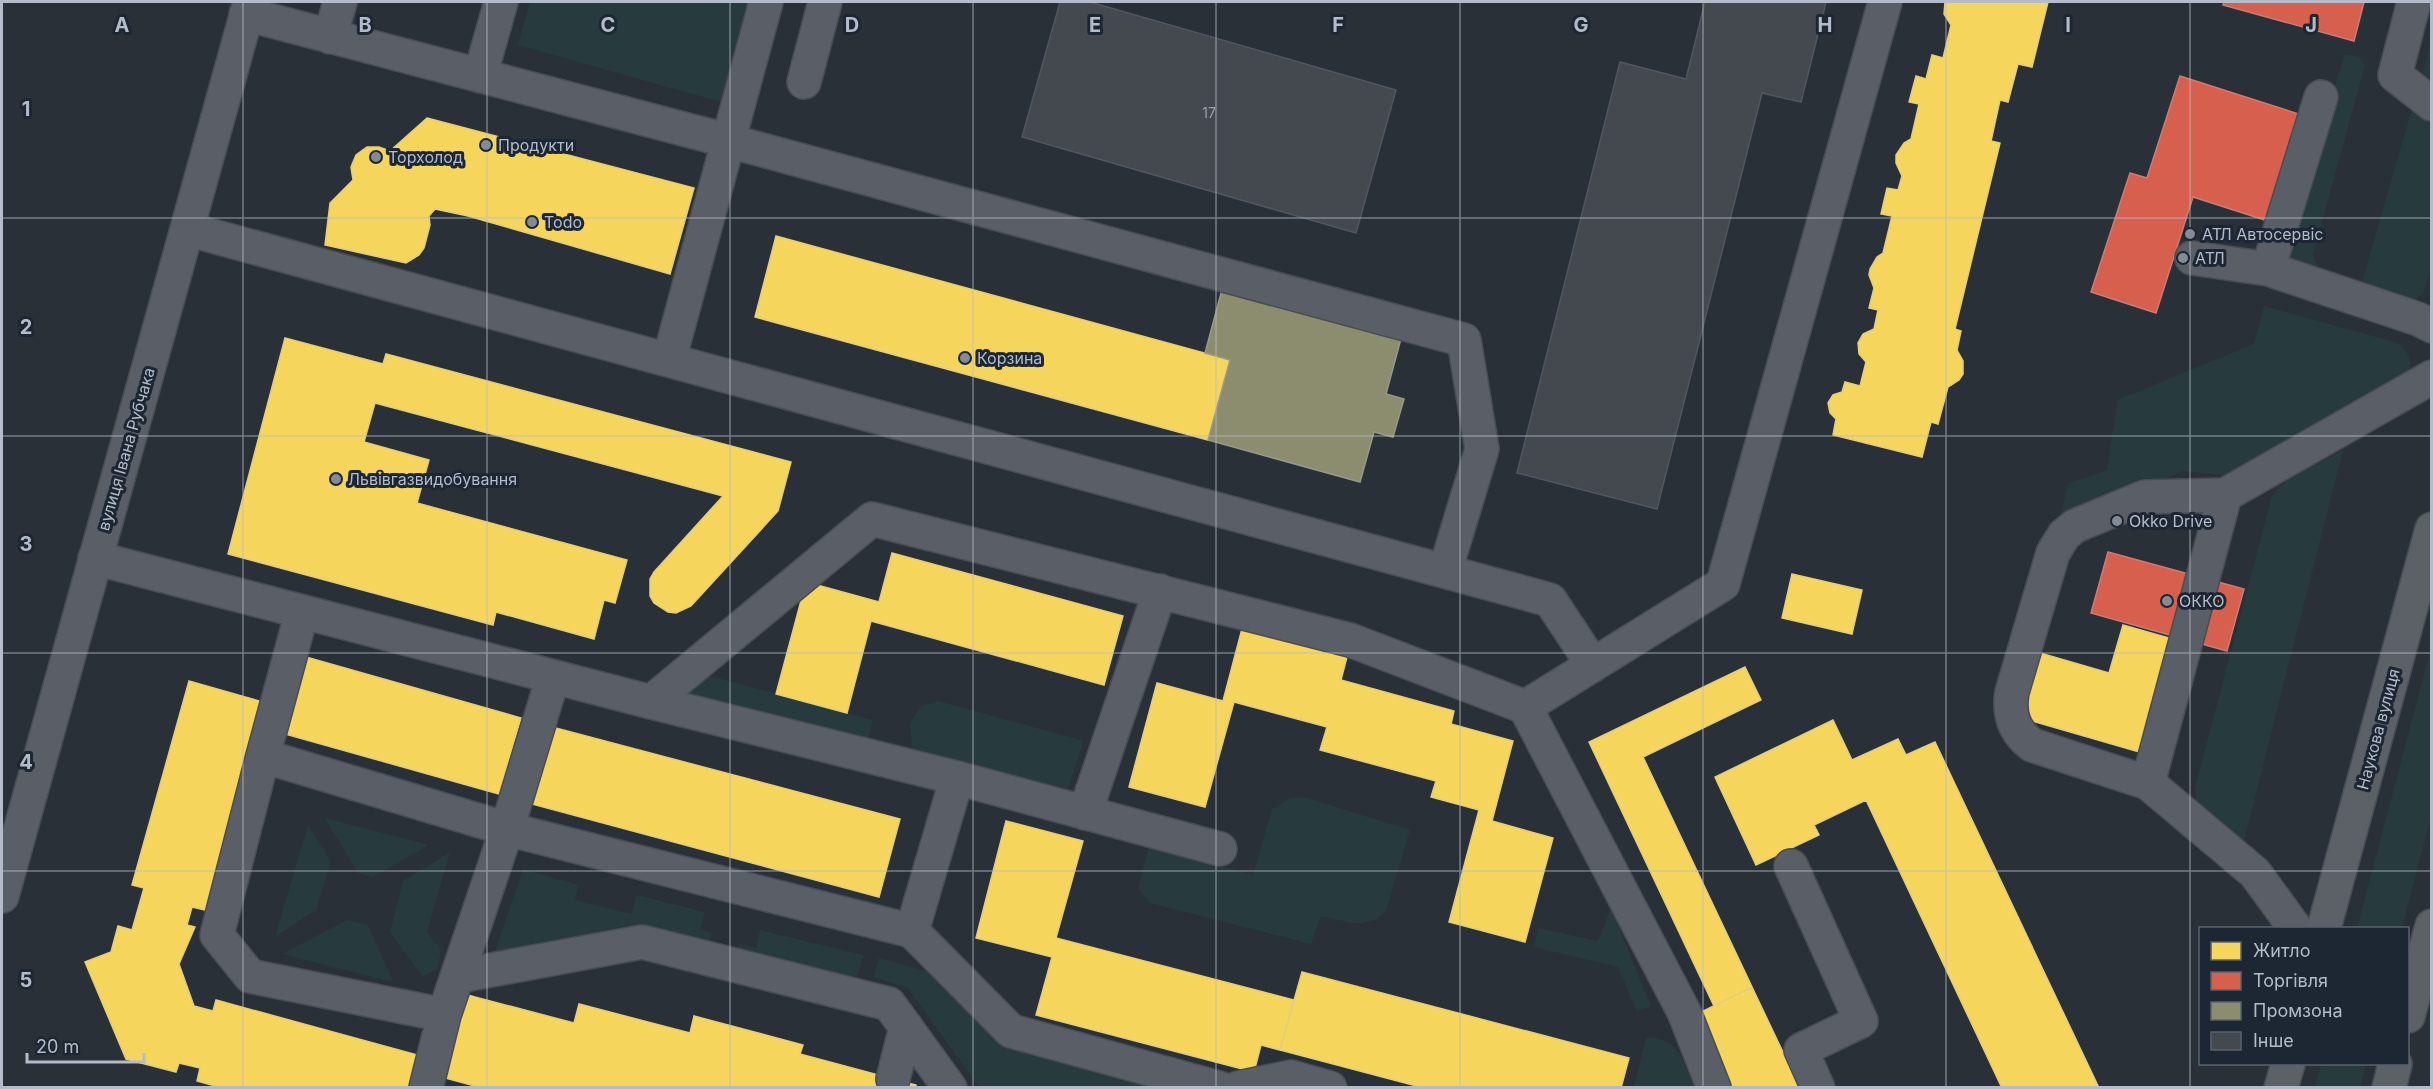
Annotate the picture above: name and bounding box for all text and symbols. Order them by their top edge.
text: A [115,13,130,37]
text: B [358,13,372,37]
text: C [601,13,615,37]
text: D [845,13,859,37]
text: E [1089,13,1101,37]
text: F [1332,13,1344,37]
text: G [1573,13,1589,37]
text: H [1818,13,1832,37]
text: I [2065,13,2071,37]
text: J [2305,13,2317,37]
text: 1 [22,97,30,121]
house number: 17 [1202,104,1216,121]
place label: Продукти [498,135,574,155]
marker: Продукти [479,138,493,152]
place label: Торхолод [388,147,463,167]
marker: Торхолод [369,150,383,164]
place label: Todo [544,212,582,232]
marker: Todo [525,215,539,229]
place label: АТЛ Автосервіс [2202,224,2323,244]
marker: АТЛ Автосервіс [2183,227,2197,241]
place label: АТЛ [2195,248,2225,268]
marker: АТЛ [2176,251,2190,265]
text: 2 [20,315,32,339]
place label: Корзина [977,348,1042,368]
marker: Корзина [958,351,972,365]
street label: вулиця Івана Рубчака [93,365,159,533]
place label: Львівгазвидобування [348,469,517,489]
marker: Львівгазвидобування [329,472,343,486]
place label: Okko Drive [2129,511,2212,531]
marker: Okko Drive [2110,514,2124,528]
text: 3 [20,532,32,556]
place label: ОККО [2179,591,2224,611]
marker: ОККО [2160,594,2174,608]
street label: Наукова вулиця [2352,666,2404,792]
text: 4 [19,750,33,774]
legend [2199,927,2409,1065]
text: Житло [2253,940,2310,961]
text: 5 [20,968,32,992]
text: Торгівля [2253,970,2328,991]
text: Промзона [2253,1000,2343,1021]
scale bar [27,1026,144,1064]
text: Інше [2253,1030,2294,1051]
text: 20 m [36,1036,79,1057]

